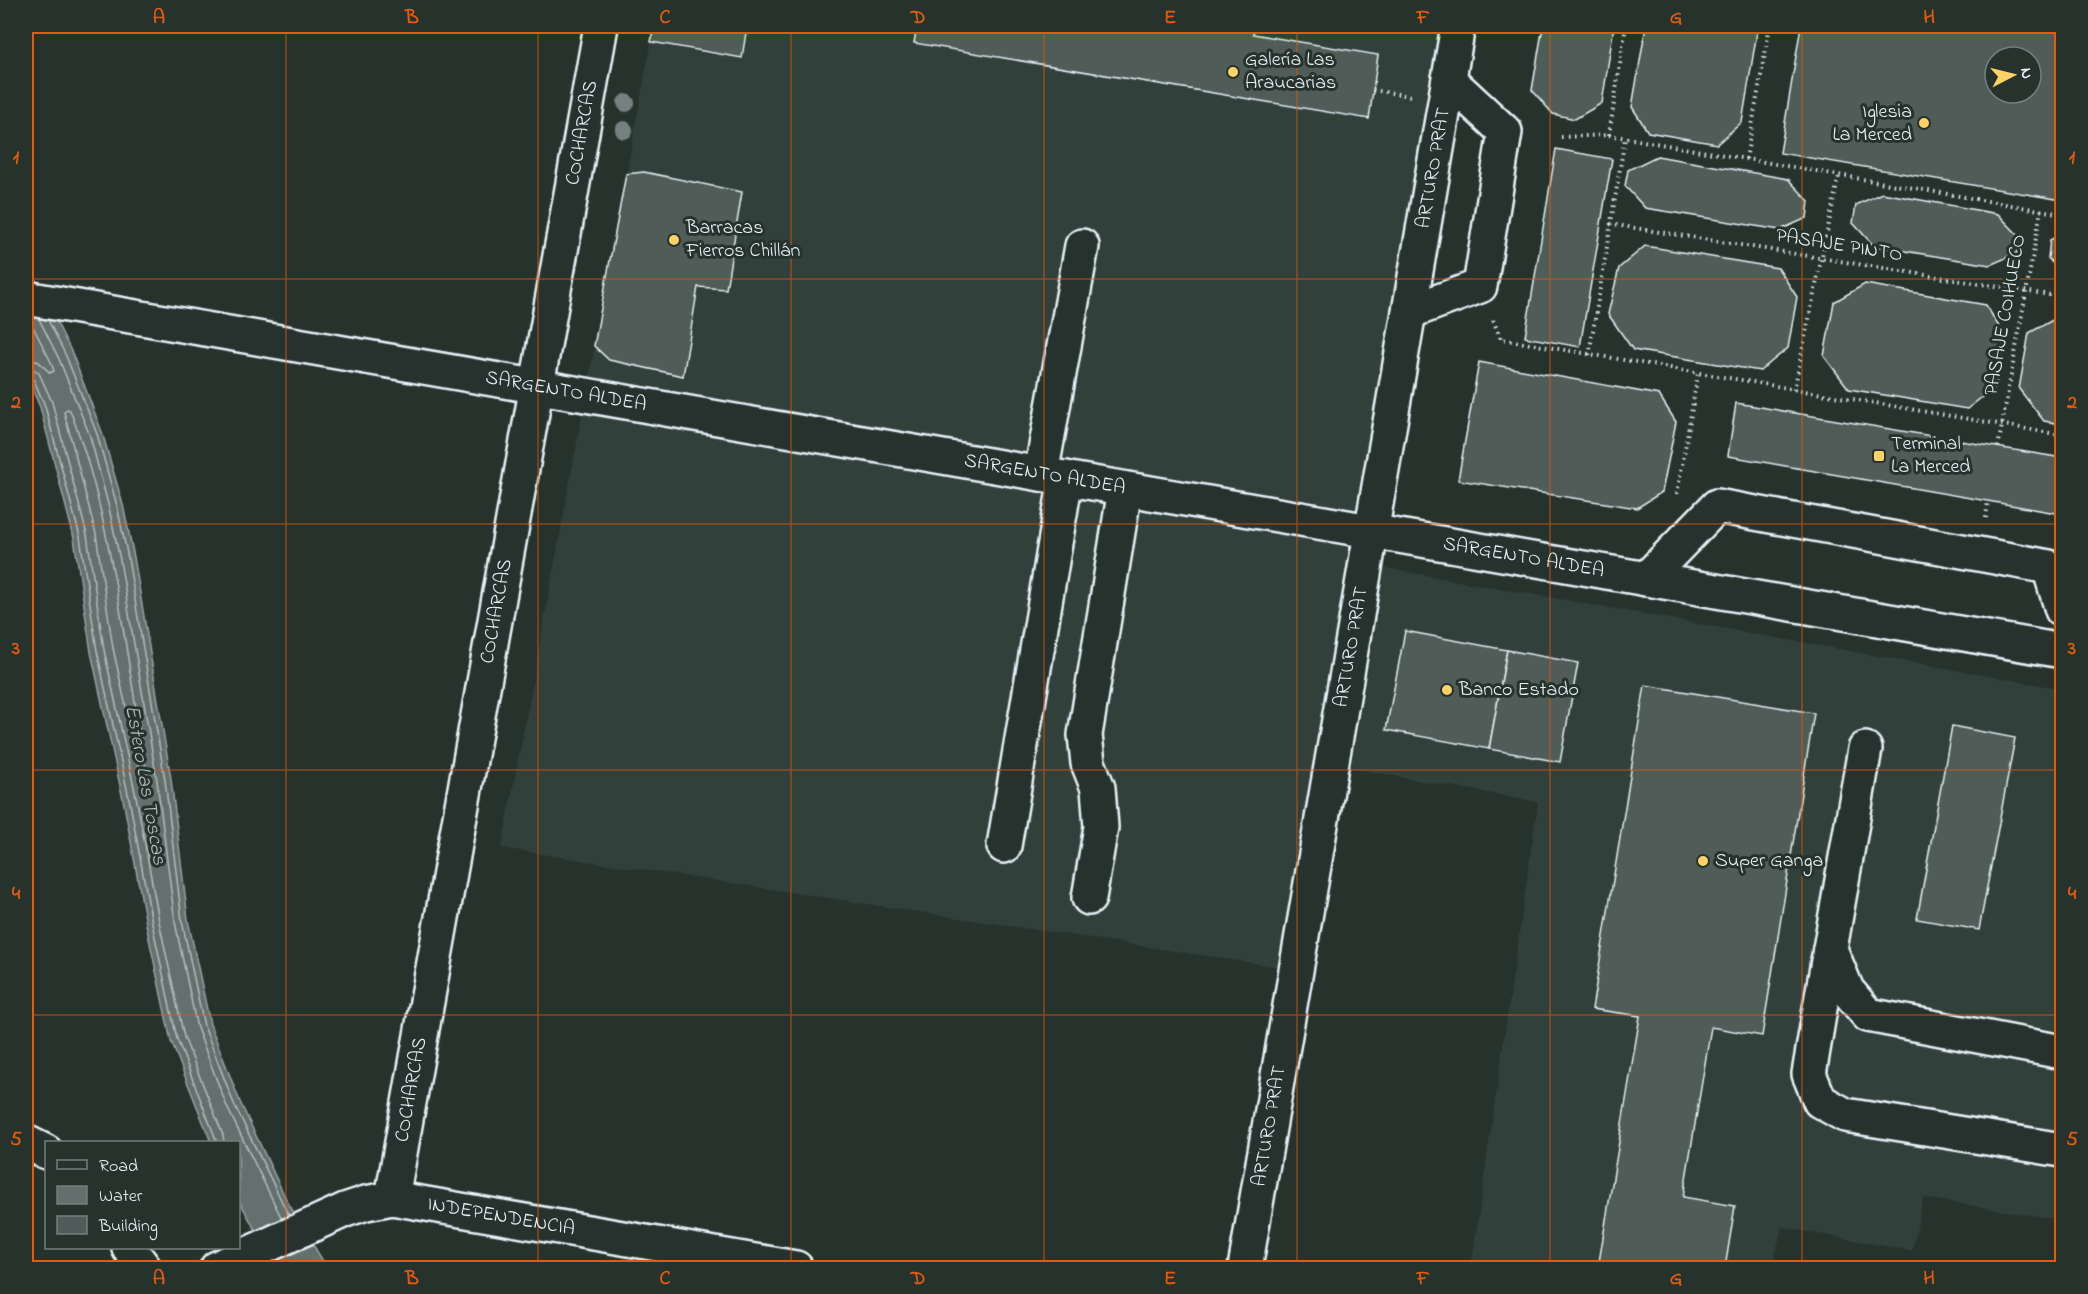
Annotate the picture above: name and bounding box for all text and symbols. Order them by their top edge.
text: A [153,4,165,33]
text: B [404,4,419,33]
text: C [660,4,671,33]
text: D [910,4,925,33]
text: E [1164,4,1176,33]
text: F [1416,4,1430,33]
text: G [1670,4,1683,33]
text: H [1923,4,1935,33]
north arrow [1983,45,2043,105]
place label: Galería Las Araucarias [1245,46,1336,98]
marker: Galería Las Araucarias [1226,65,1240,79]
text: N [2013,67,2038,80]
street label: COCHARCAS [558,78,606,187]
place label: Iglesia La Merced [1832,98,1912,150]
street label: ARTURO PRAT [1409,105,1458,231]
marker: Iglesia La Merced [1917,116,1931,130]
text: 1 [13,144,20,173]
text: 1 [2069,144,2076,173]
place label: Barracas Fierros Chillán [685,214,800,266]
street label: PASAJE PINTO [1774,222,1904,270]
street label: PASAJE COIHUECO [1978,232,2034,398]
marker: Barracas Fierros Chillán [667,233,681,247]
street label: SARGENTO ALDEA [483,363,649,420]
text: 2 [10,389,21,418]
text: 2 [2066,389,2077,418]
place label: Terminal La Merced [1891,430,1971,482]
street label: SARGENTO ALDEA [962,446,1128,503]
marker: Terminal La Merced [1872,449,1886,463]
street label: SARGENTO ALDEA [1441,529,1606,586]
street label: COCHARCAS [473,556,520,666]
street label: ARTURO PRAT [1327,584,1376,710]
text: 3 [11,635,20,664]
text: 3 [2067,635,2076,664]
place label: Banco Estado [1458,676,1579,705]
marker: Banco Estado [1440,683,1454,697]
water label: Estero Las Toscas [116,703,174,868]
place label: Super Ganga [1715,847,1823,877]
marker: Super Ganga [1696,854,1710,868]
text: 4 [12,880,21,909]
text: 4 [2068,880,2077,909]
street label: COCHARCAS [388,1035,435,1144]
street label: ARTURO PRAT [1245,1063,1294,1189]
text: 5 [10,1126,22,1155]
text: 5 [2066,1126,2078,1155]
legend [45,1141,240,1249]
text: Road [99,1154,138,1180]
text: Water [99,1184,143,1210]
street label: INDEPENDENCIA [425,1190,577,1244]
text: Building [98,1214,158,1241]
text: A [153,1265,165,1294]
text: B [404,1265,419,1294]
text: C [660,1265,671,1294]
text: D [910,1265,925,1294]
text: E [1164,1265,1176,1294]
text: F [1416,1265,1430,1294]
text: G [1670,1265,1683,1294]
text: H [1923,1265,1935,1294]

